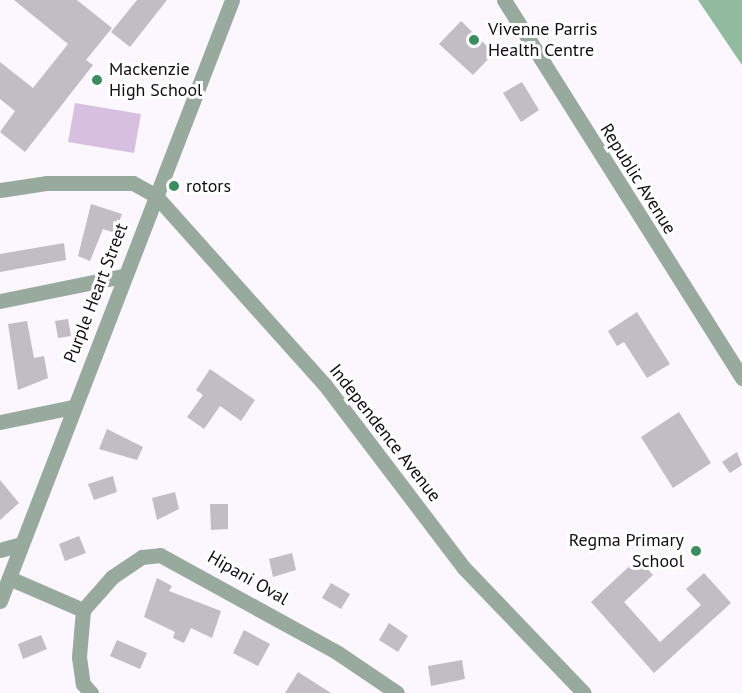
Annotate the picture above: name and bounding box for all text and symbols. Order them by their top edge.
place label: Vivenne Parris Health Centre [488,19,597,62]
marker: Vivenne Parris Health Centre [465,31,483,49]
place label: Mackenzie High School [109,59,202,101]
marker: Mackenzie High School [90,73,104,87]
street label: Republic Avenue [595,119,681,239]
place label: rotors [186,175,231,197]
marker: rotors [167,179,181,193]
street label: Purple Heart Street [59,220,133,366]
street label: Independence Avenue [324,360,446,506]
place label: Regma Primary School [569,530,684,572]
marker: Regma Primary School [689,544,703,558]
street label: Hipani Oval [204,546,292,610]

